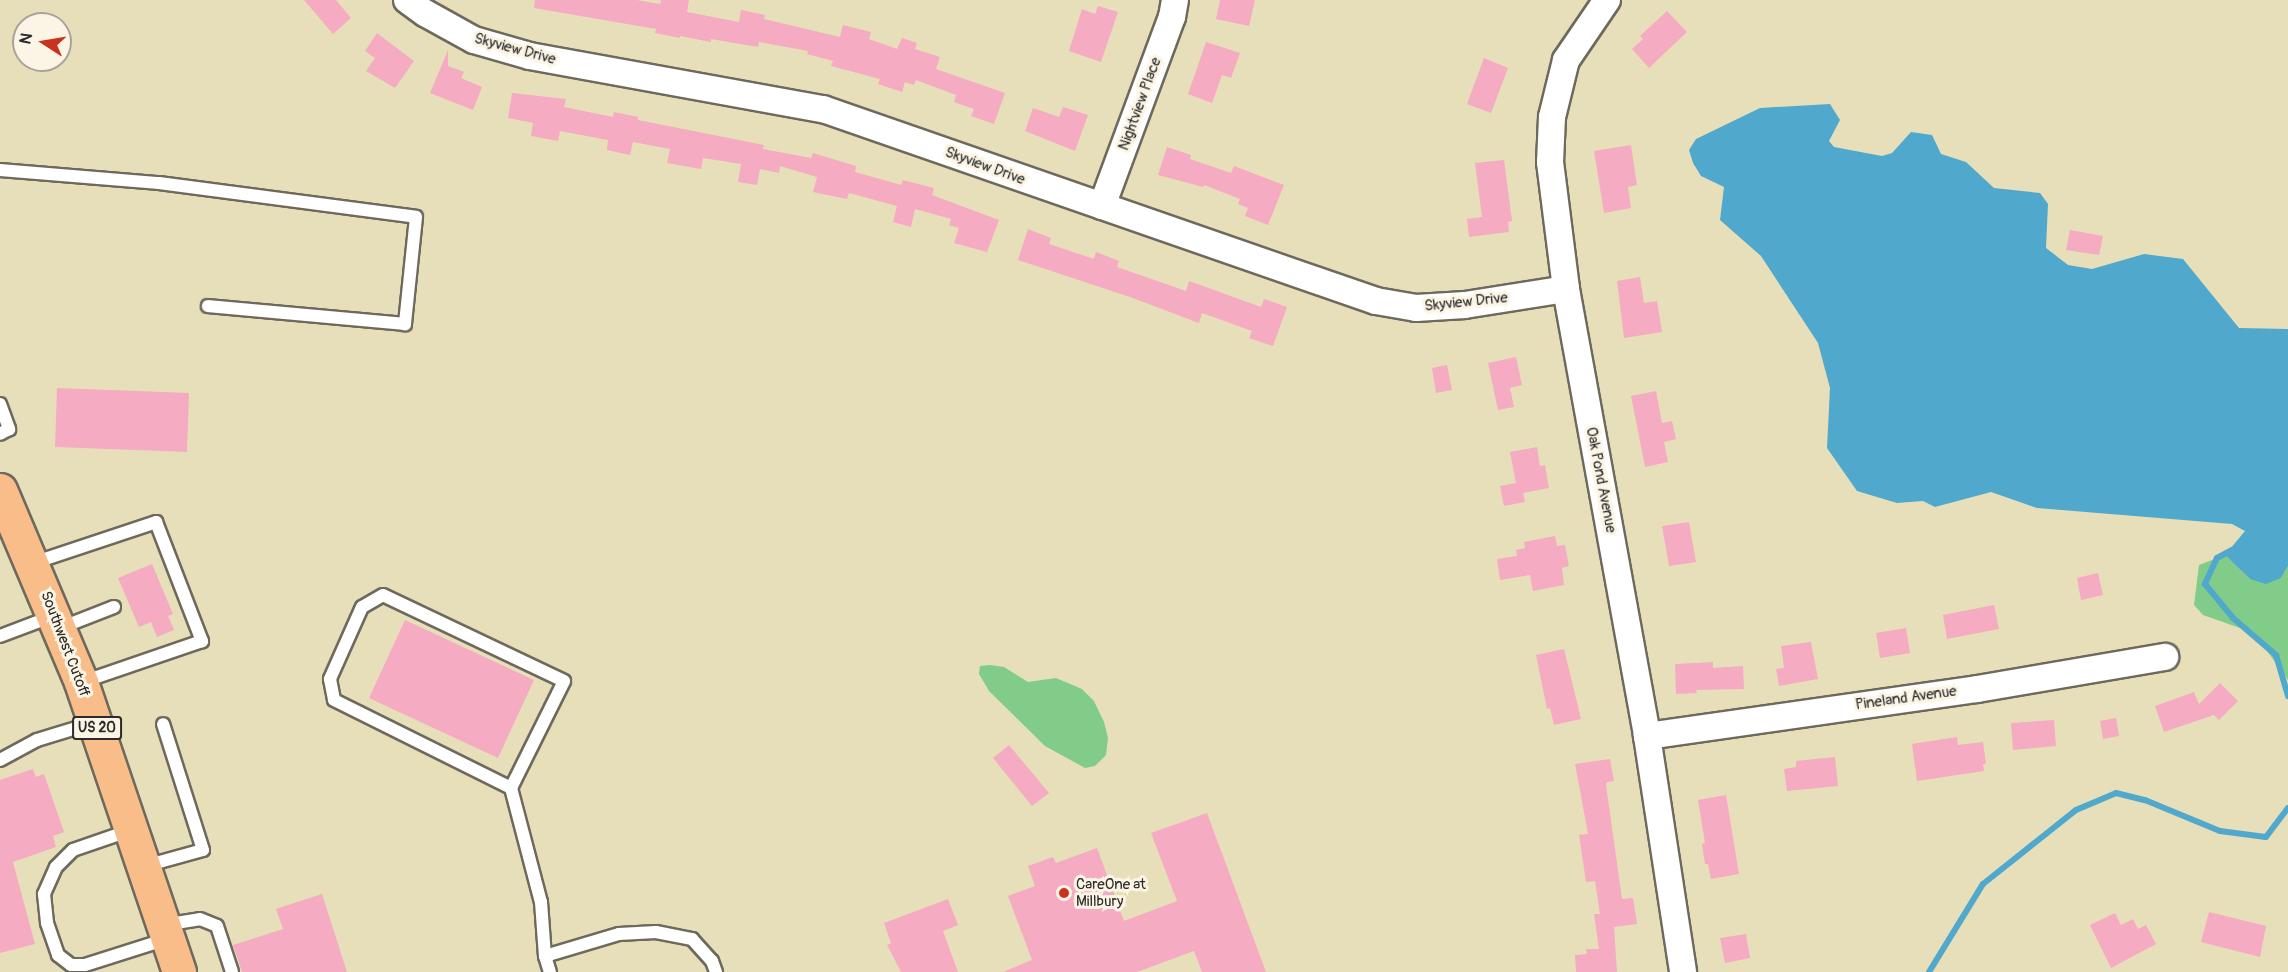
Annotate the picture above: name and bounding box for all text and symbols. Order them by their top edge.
north arrow [12,12,72,72]
street label: Skyview Drive [472,29,558,69]
text: N [15,31,37,46]
street label: Nightview Place [1115,55,1165,153]
street label: Skyview Drive [943,143,1027,189]
street label: Skyview Drive [1423,289,1509,315]
street label: Oak Pond Avenue [1582,426,1620,534]
street label: Southwest Cutoff [37,589,93,699]
street label: Pineland Avenue [1854,682,1958,714]
road number: US 20 [72,717,122,739]
place label: CareOne at Millbury [1076,875,1146,910]
marker: CareOne at Millbury [1057,886,1071,900]

